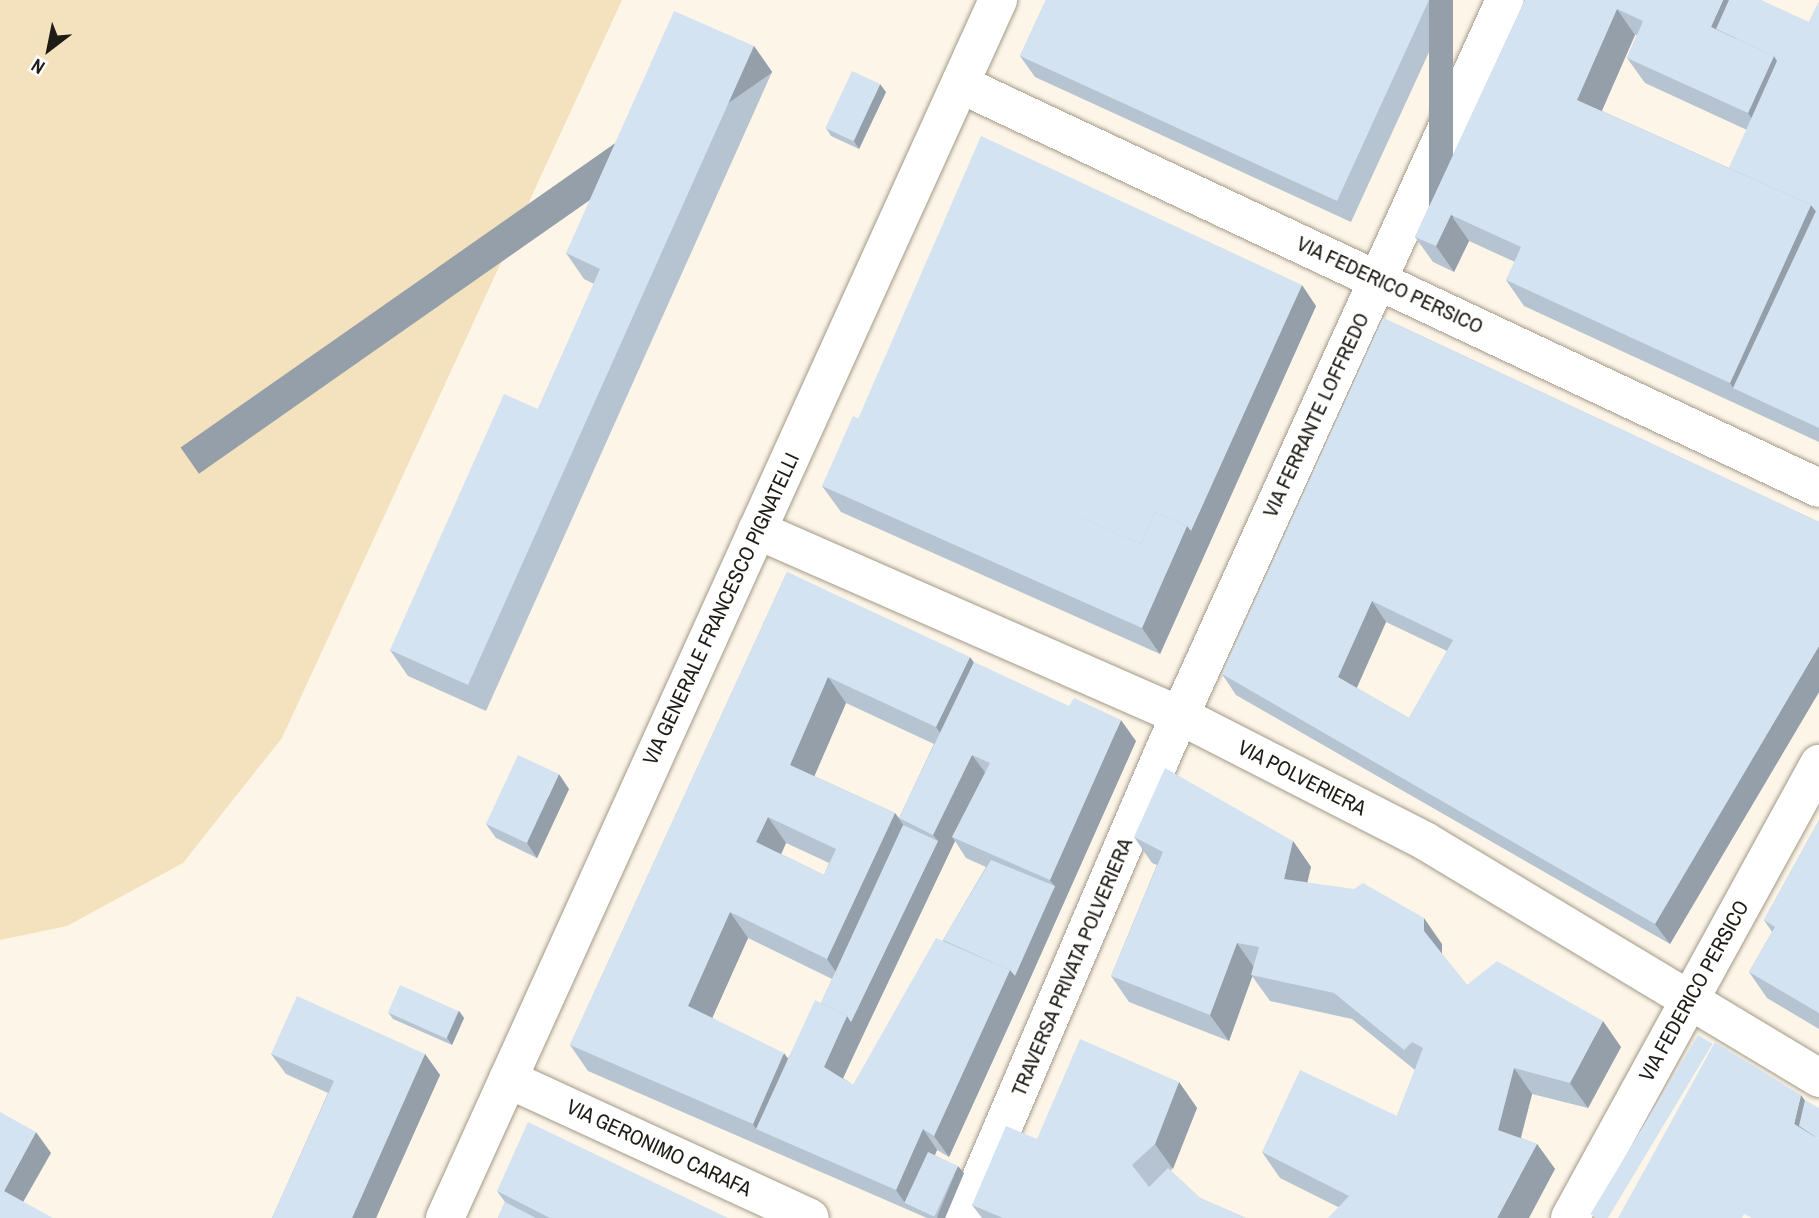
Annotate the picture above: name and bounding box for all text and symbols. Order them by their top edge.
north arrow [14,14,84,84]
text: N [26,53,50,81]
street label: VIA FEDERICO PERSICO [1292,231,1488,339]
street label: VIA FERRANTE LOFFREDO [1257,308,1375,522]
street label: VIA GENERALE FRANCESCO PIGNATELLI [637,449,805,769]
street label: VIA POLVERIERA [1233,735,1371,821]
street label: TRAVERSA PRIVATA POLVERIERA [1006,833,1138,1101]
street label: VIA FEDERICO PERSICO [1634,896,1754,1086]
street label: VIA GERONIMO CARAFA [562,1094,756,1202]

